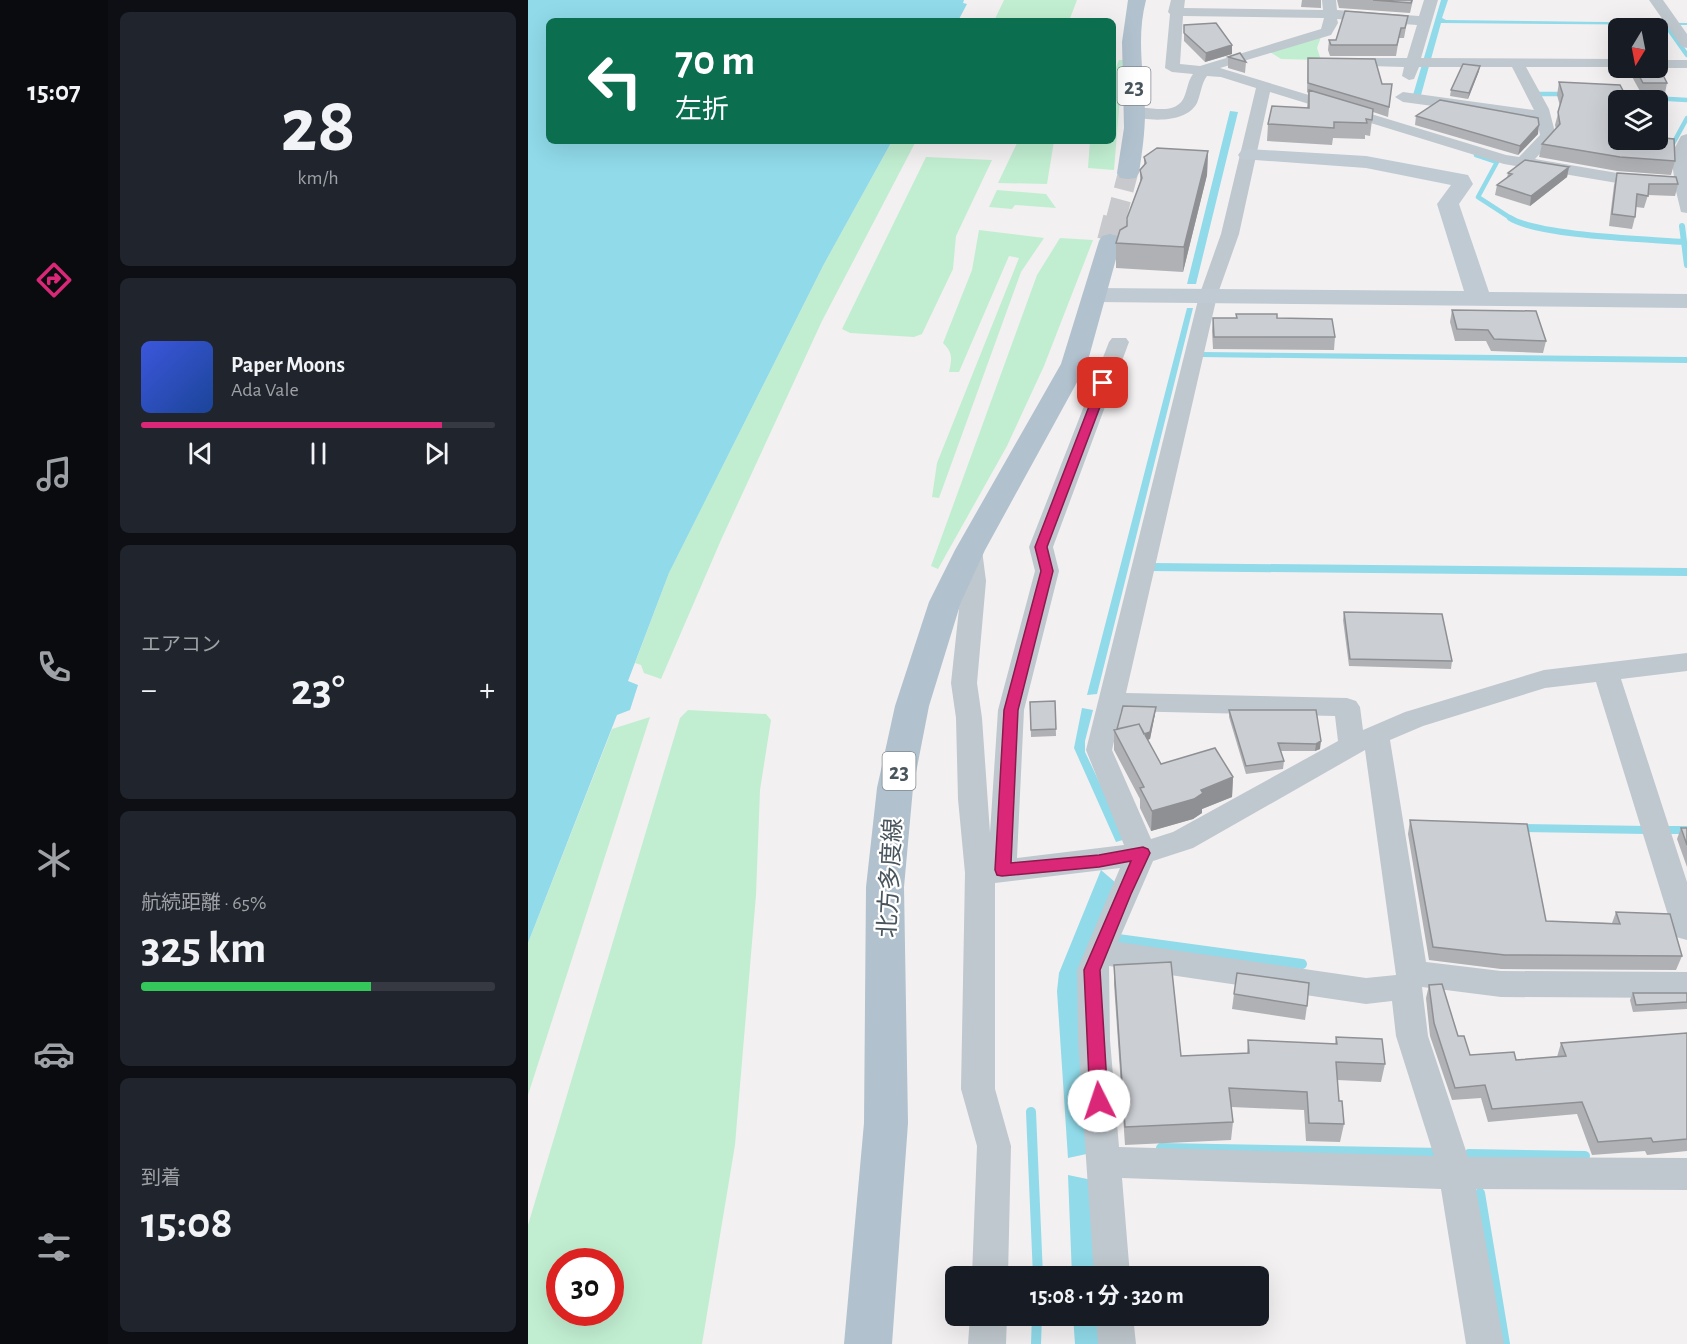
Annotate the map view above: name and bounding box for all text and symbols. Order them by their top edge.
north arrow [1608,18,1668,78]
map controls [1608,18,1668,150]
text: 70 m [675,40,755,82]
icon: left [576,42,654,120]
road number: 23 [1118,67,1150,105]
text: 15:07 [27,78,81,105]
text: 28 [280,88,356,166]
button: layers [1608,90,1668,150]
text: 左折 [675,96,729,123]
text: km/h [297,168,339,188]
icon: directions [33,259,75,301]
text: Paper Moons [231,354,345,376]
pin [1077,357,1128,408]
icon: arrive [1086,366,1119,399]
text: Ada Vale [231,380,299,400]
icon: previous [184,437,217,470]
icon: pause [302,437,335,470]
icon: next [420,437,453,470]
icon: music [33,453,75,495]
text: エアコン [141,635,221,655]
icon: phone [33,646,75,688]
text: 23° [291,668,345,713]
text: − [141,674,157,707]
text: + [479,674,495,707]
road number: 23 [882,752,916,790]
street label: 北方多度線 [874,817,906,939]
icon: climate [33,839,75,881]
text: 航続距離 · 65% [141,893,266,913]
text: 325 km [141,926,266,971]
icon: car [33,1033,75,1075]
position arrow [1067,1069,1131,1133]
text: 到着 [141,1168,181,1188]
text: 15:08 [141,1201,233,1246]
icon: filters [33,1226,75,1268]
speed limit sign: 30 [546,1248,624,1326]
text: 15:08 · 1 分 · 320 m [1030,1285,1184,1307]

